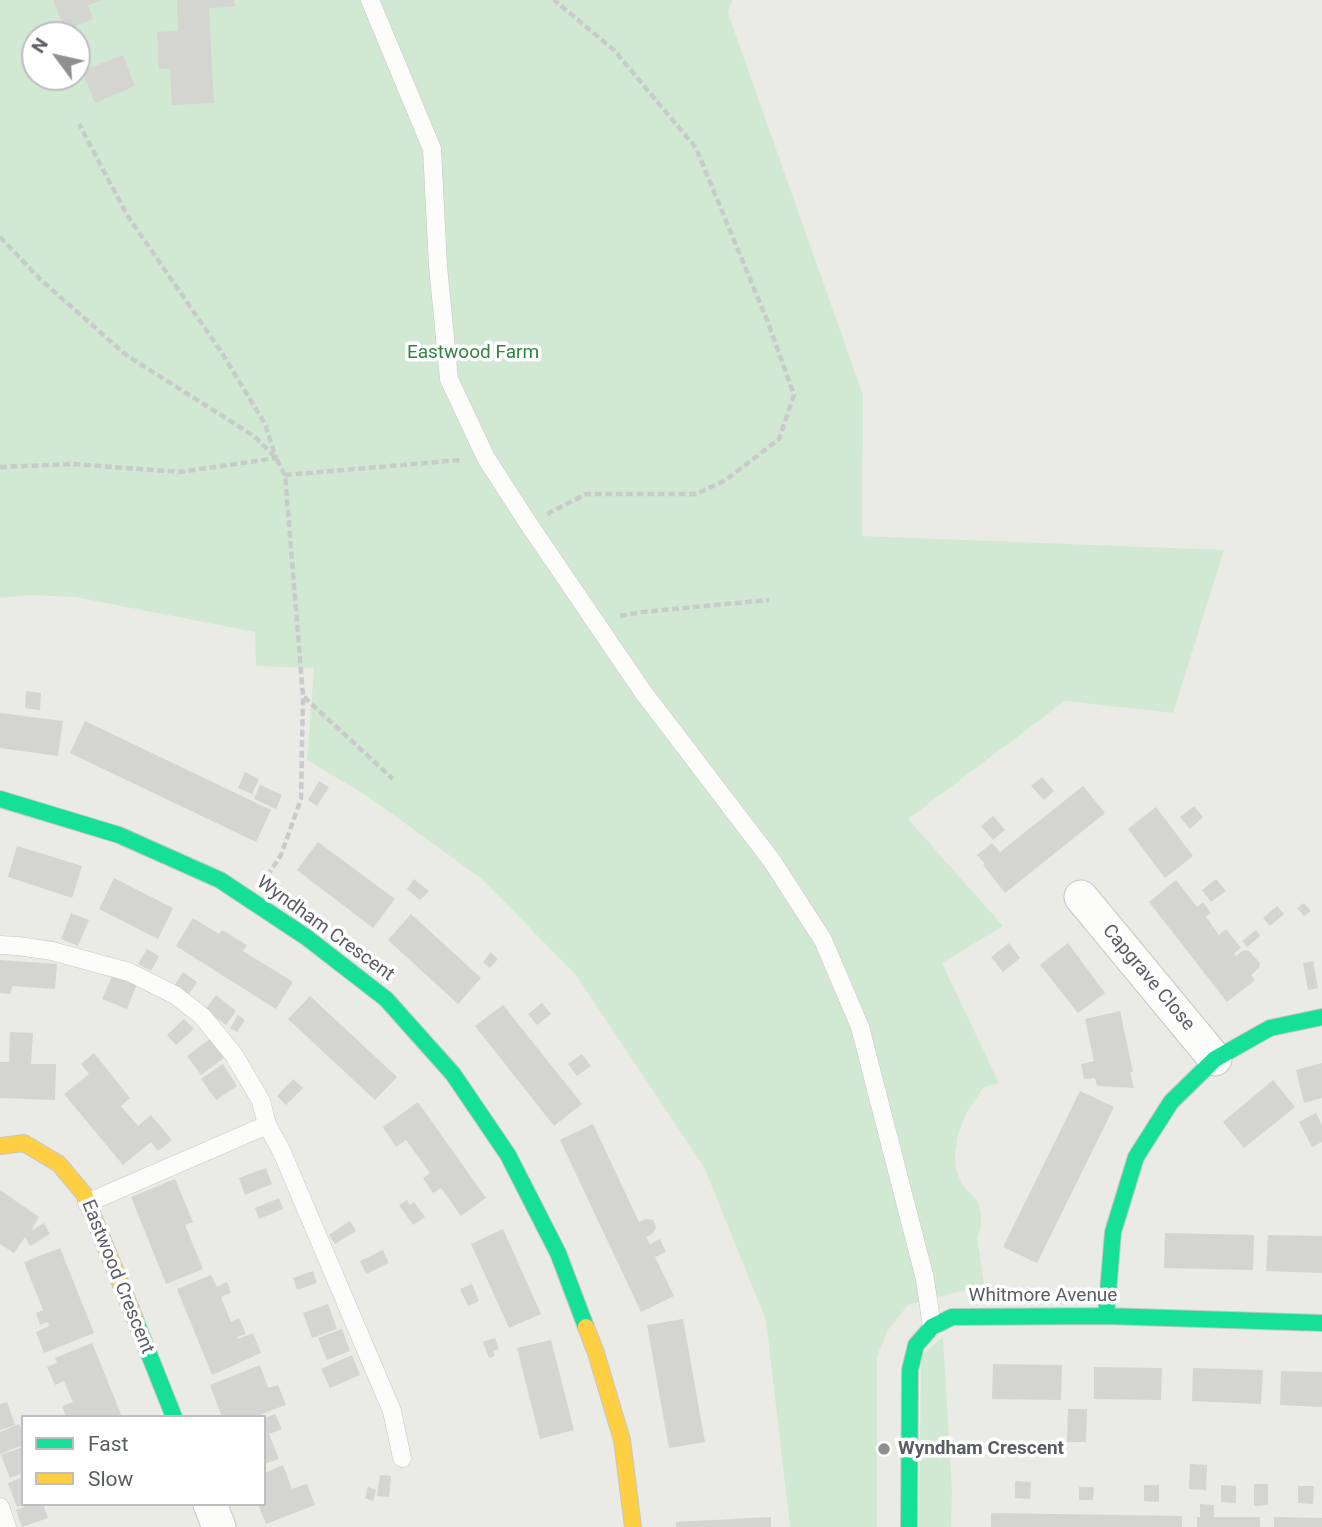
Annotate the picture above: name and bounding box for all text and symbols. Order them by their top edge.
north arrow [21,21,91,91]
text: N [26,33,53,57]
park label: Eastwood Farm [407,342,539,364]
street label: Wyndham Crescent [252,871,398,987]
street label: Capgrave Close [1097,920,1199,1036]
street label: Eastwood Crescent [76,1197,158,1357]
street label: Whitmore Avenue [969,1285,1117,1307]
legend [21,1415,266,1506]
text: Fast [88,1432,128,1456]
place label: Wyndham Crescent [898,1438,1064,1460]
marker: Wyndham Crescent [876,1441,892,1457]
text: Slow [88,1467,133,1491]

